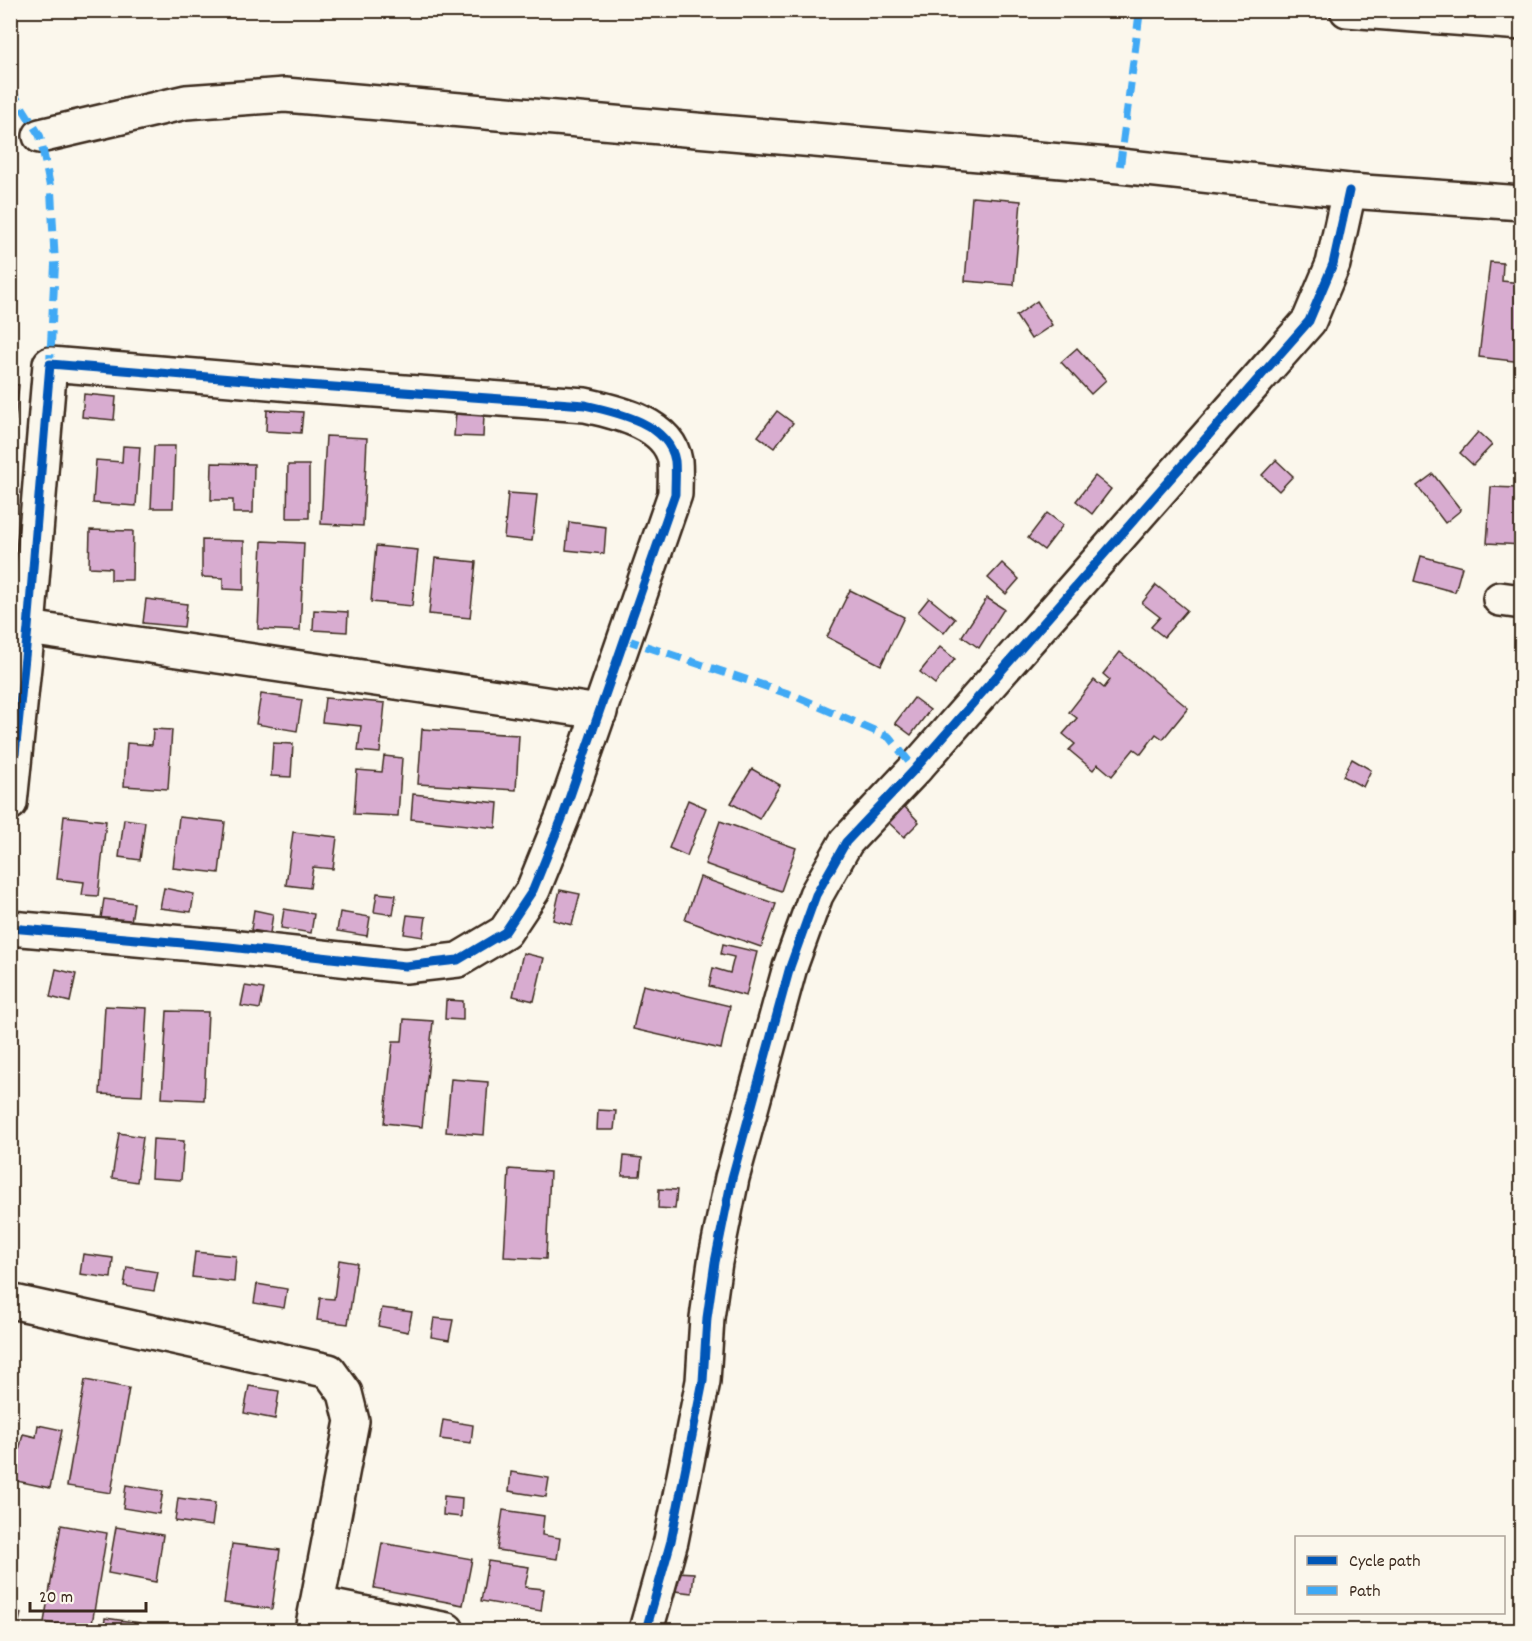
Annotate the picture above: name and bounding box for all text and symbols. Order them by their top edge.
legend [1295,1536,1505,1614]
text: Cycle path [1349,1550,1420,1575]
scale bar [30,1575,146,1613]
text: Path [1349,1580,1381,1605]
text: 20 m [39,1586,73,1611]

